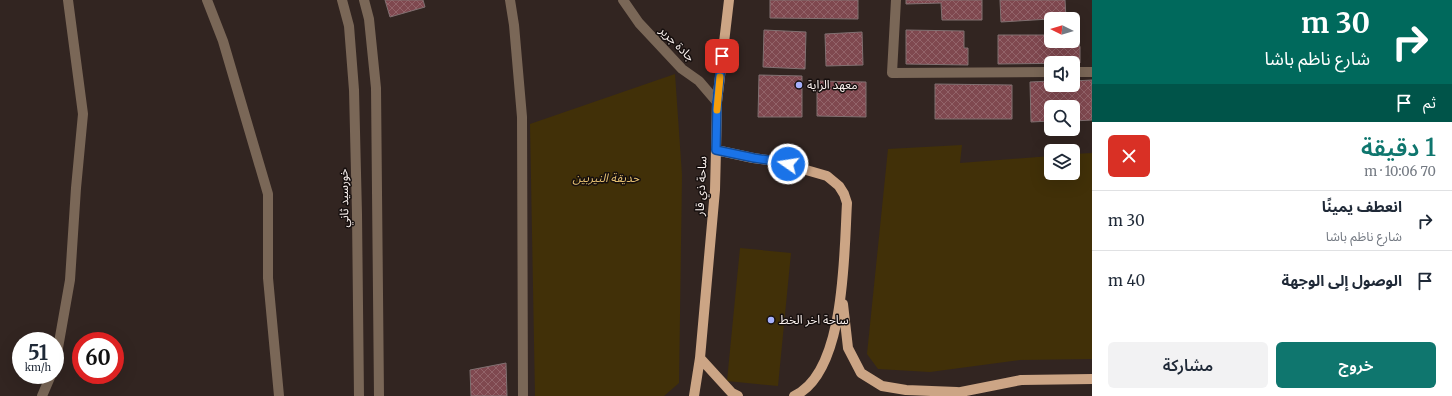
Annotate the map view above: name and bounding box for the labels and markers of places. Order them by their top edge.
pin [705,39,739,73]
place label: معهد الراية [807,77,858,92]
marker: معهد الراية [794,80,804,90]
place label: ساحة اخر الخط [779,312,849,327]
marker: ساحة اخر الخط [766,315,776,325]

